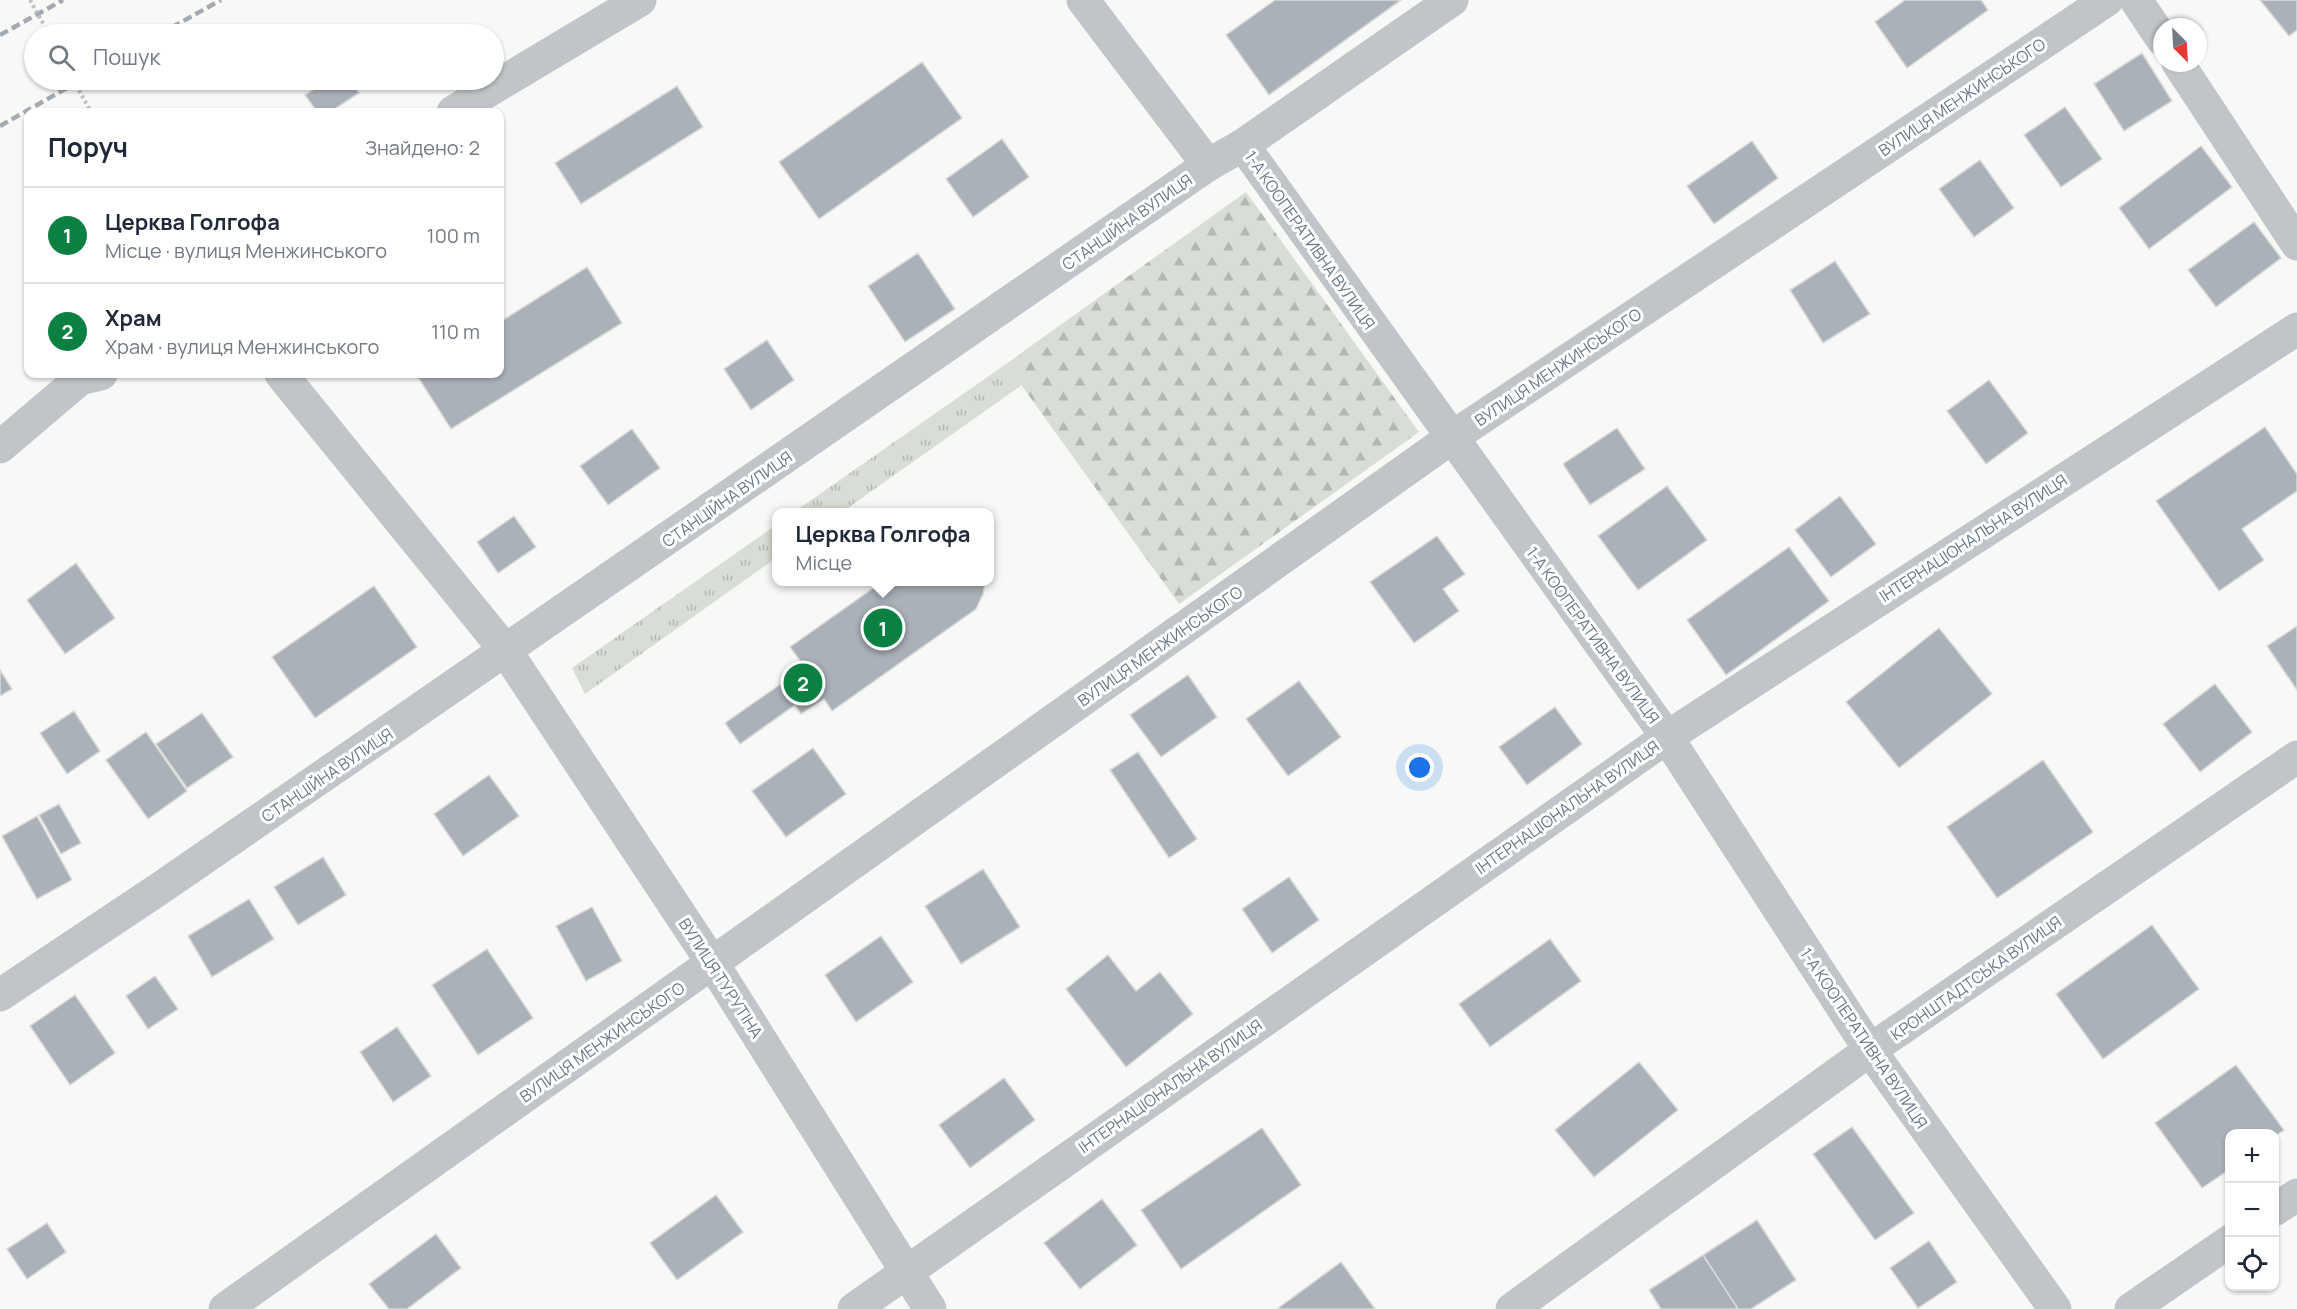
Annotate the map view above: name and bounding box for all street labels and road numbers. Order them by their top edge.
street label: ВУЛИЦЯ МЕНЖИНСЬКОГО [1874,33,2050,161]
street label: 1-А КООПЕРАТИВНА ВУЛИЦЯ [1240,146,1380,334]
street label: СТАНЦІЙНА ВУЛИЦЯ [1058,169,1196,275]
street label: ВУЛИЦЯ МЕНЖИНСЬКОГО [1470,303,1646,431]
street label: СТАНЦІЙНА ВУЛИЦЯ [658,446,796,552]
street label: ІНТЕРНАЦІОНАЛЬНА ВУЛИЦЯ [1875,469,2071,607]
street label: 1-А КООПЕРАТИВНА ВУЛИЦЯ [1521,542,1665,728]
street label: ВУЛИЦЯ МЕНЖИНСЬКОГО [1073,580,1247,711]
street label: СТАНЦІЙНА ВУЛИЦЯ [257,723,397,827]
street label: ІНТЕРНАЦІОНАЛЬНА ВУЛИЦЯ [1471,735,1663,879]
street label: КРОНШТАДТСЬКА ВУЛИЦЯ [1886,911,2066,1045]
street label: ВУЛИЦЯ ТУРУТІНА [674,914,768,1042]
street label: 1-А КООПЕРАТИВНА ВУЛИЦЯ [1795,943,1933,1133]
street label: ВУЛИЦЯ МЕНЖИНСЬКОГО [515,976,689,1107]
street label: ІНТЕРНАЦІОНАЛЬНА ВУЛИЦЯ [1074,1014,1266,1158]

